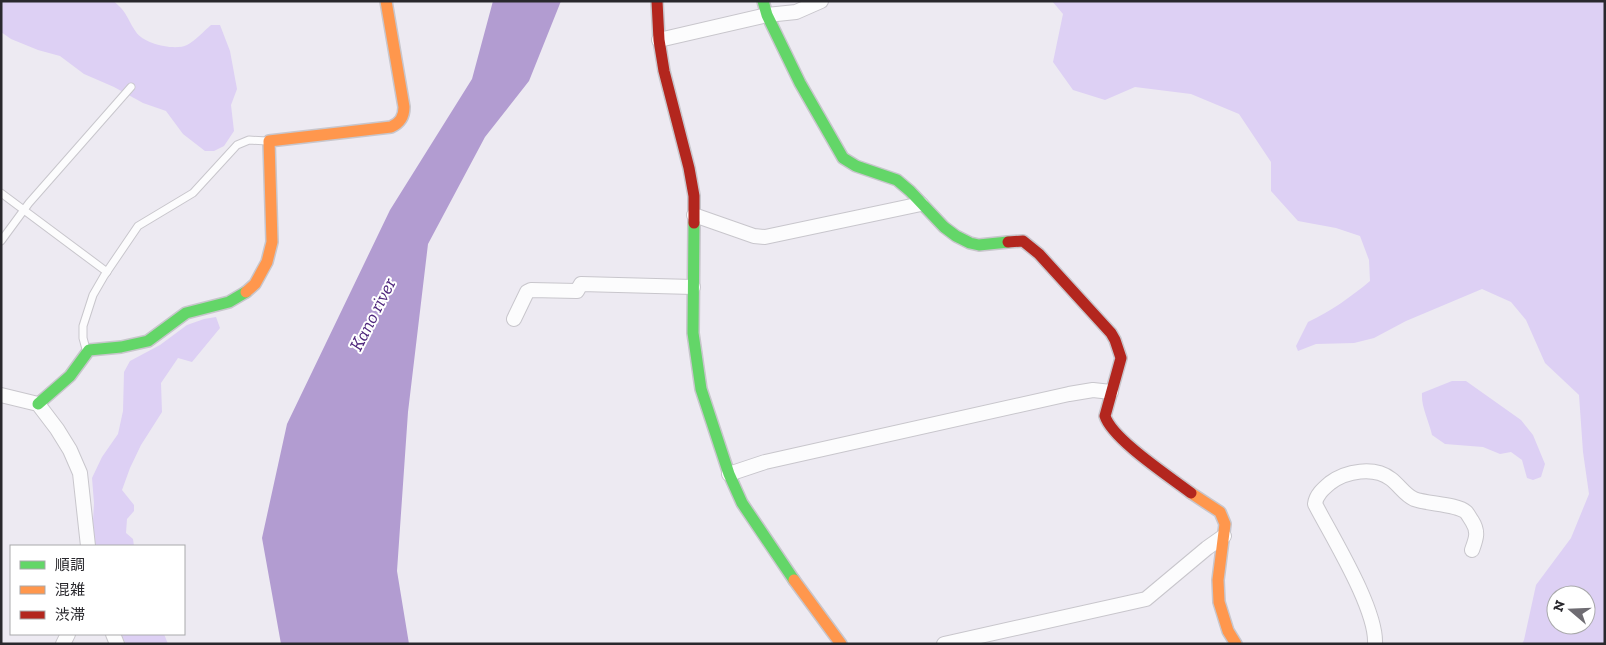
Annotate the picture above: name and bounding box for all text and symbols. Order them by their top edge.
water label: Kano river [344,273,401,355]
legend [10,545,185,635]
text: 順調 [55,556,85,574]
text: 混雑 [55,581,85,599]
north arrow [1546,585,1596,635]
text: N [1549,598,1569,614]
text: 渋滞 [55,606,85,624]

